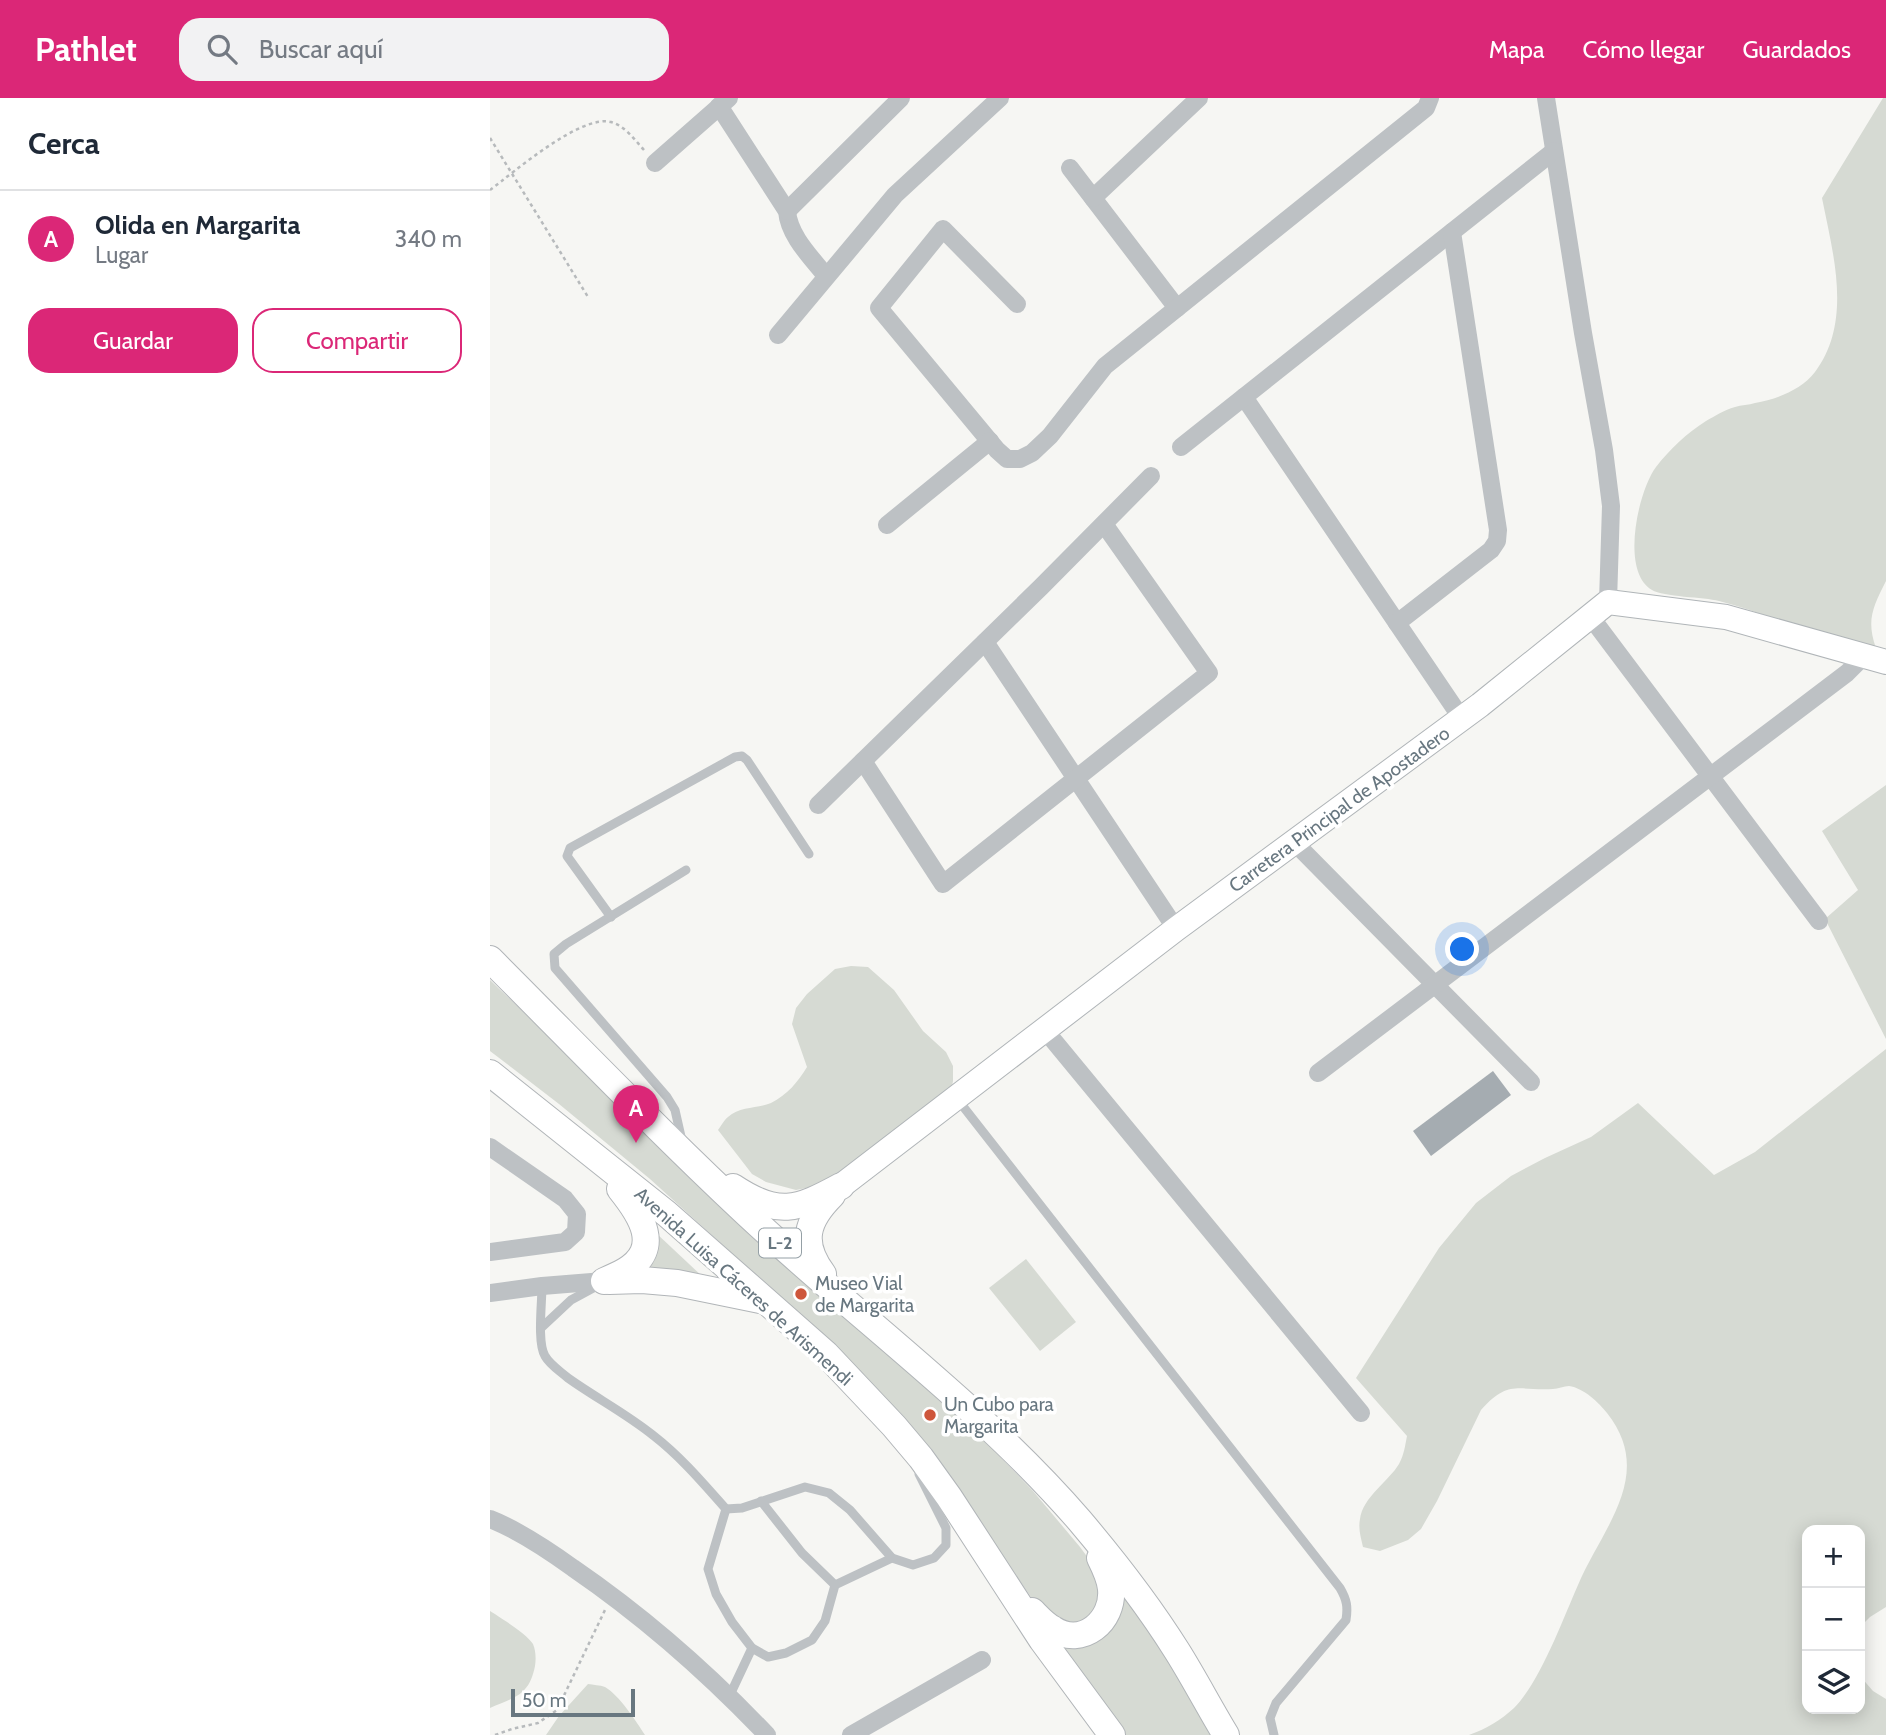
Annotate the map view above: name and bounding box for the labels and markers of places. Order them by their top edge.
pin: A [613,1085,659,1143]
place label: Museo Vial de Margarita [815,1272,914,1317]
marker: Museo Vial de Margarita [793,1286,809,1302]
place label: Un Cubo para Margarita [944,1393,1054,1438]
marker: Un Cubo para Margarita [922,1407,938,1423]

